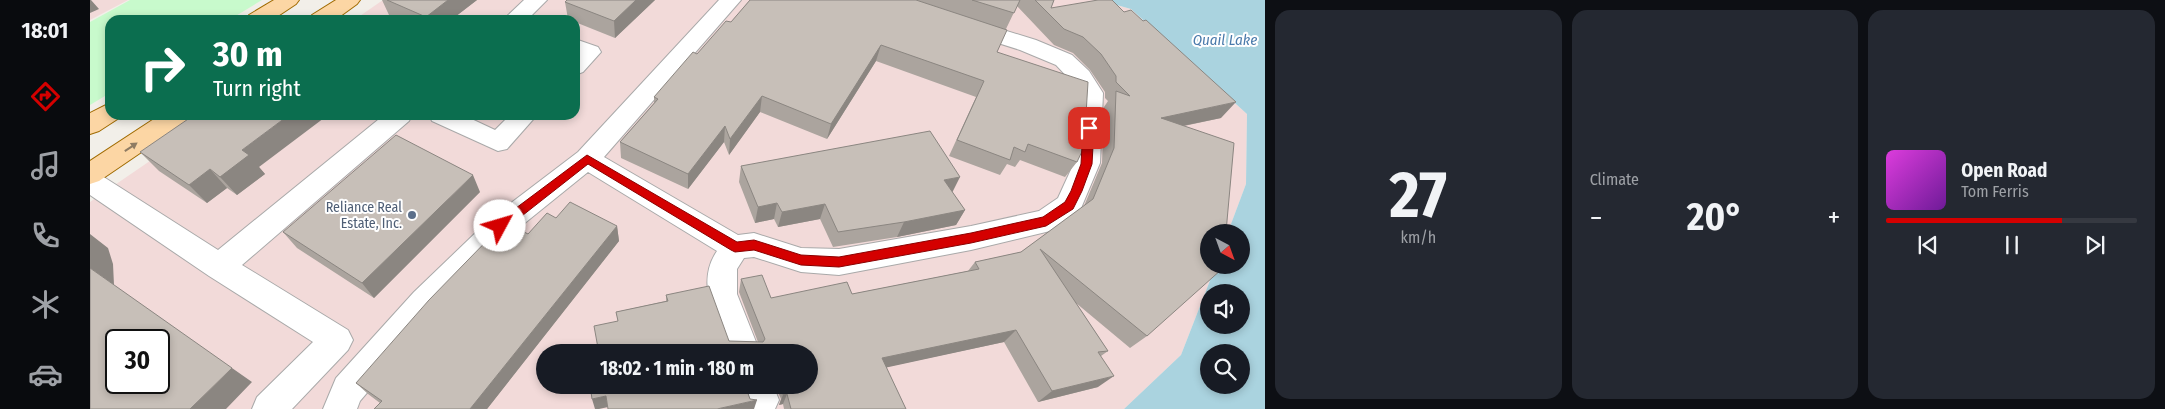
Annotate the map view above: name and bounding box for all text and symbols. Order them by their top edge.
text: 18:01 [22,17,68,44]
water label: Quail Lake [1193,31,1257,49]
text: 30 m [213,33,283,75]
icon: right [130,35,195,100]
text: Turn right [213,75,301,102]
icon: directions [28,79,63,114]
pin [1068,107,1110,149]
icon: arrive [1075,114,1103,142]
one-way arrow [124,142,137,152]
icon: music [28,148,63,183]
text: 27 [1390,156,1447,234]
text: Open Road [1961,159,2047,182]
text: Climate [1590,170,1639,189]
text: Tom Ferris [1961,182,2029,201]
text: 20° [1687,194,1743,240]
place label: Reliance Real Estate, Inc. [326,199,402,232]
position arrow [473,199,525,251]
text: − [1590,201,1602,234]
text: + [1828,201,1840,234]
marker: Reliance Real Estate, Inc. [406,209,418,221]
icon: phone [28,218,63,253]
north arrow [1200,224,1250,274]
map controls [1200,224,1250,394]
text: km/h [1400,228,1436,247]
icon: previous [1914,231,1942,259]
icon: pause [1998,231,2026,259]
icon: next [2081,231,2109,259]
button: sound [1200,284,1250,334]
icon: climate [28,287,63,322]
speed limit sign: 30 [105,329,170,394]
button: search [1200,344,1250,394]
icon: car [28,357,63,392]
text: 18:02 · 1 min · 180 m [600,357,754,380]

